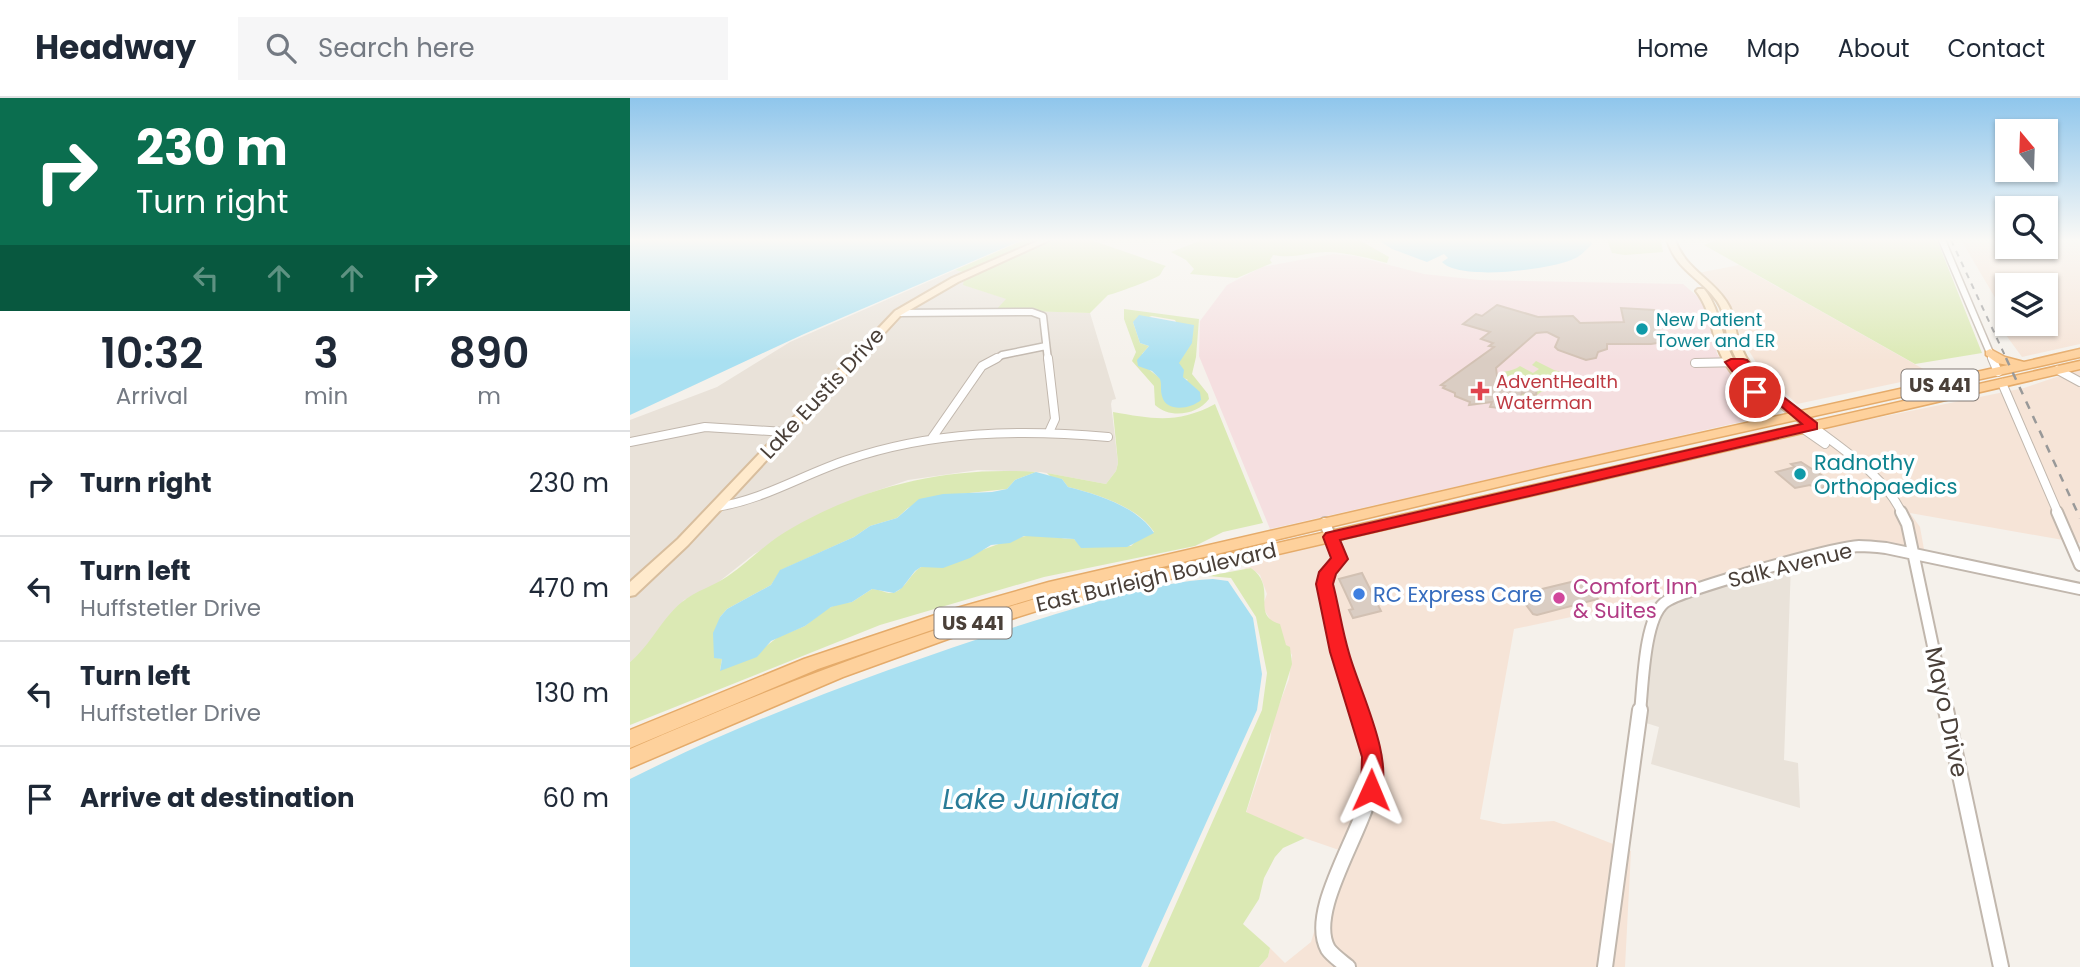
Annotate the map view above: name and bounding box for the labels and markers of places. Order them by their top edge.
place label: New Patient Tower and ER [1656,307,1776,353]
marker: New Patient Tower and ER [1634,321,1650,337]
pin [1725,362,1785,422]
place label: AdventHealth Waterman [1496,369,1618,415]
marker: AdventHealth Waterman [1470,381,1490,401]
place label: Radnothy Orthopaedics [1814,448,1957,501]
marker: Radnothy Orthopaedics [1792,466,1808,482]
place label: Comfort Inn & Suites [1573,572,1698,625]
place label: RC Express Care [1373,580,1542,609]
marker: RC Express Care [1351,586,1367,602]
marker: Comfort Inn & Suites [1551,590,1567,606]

